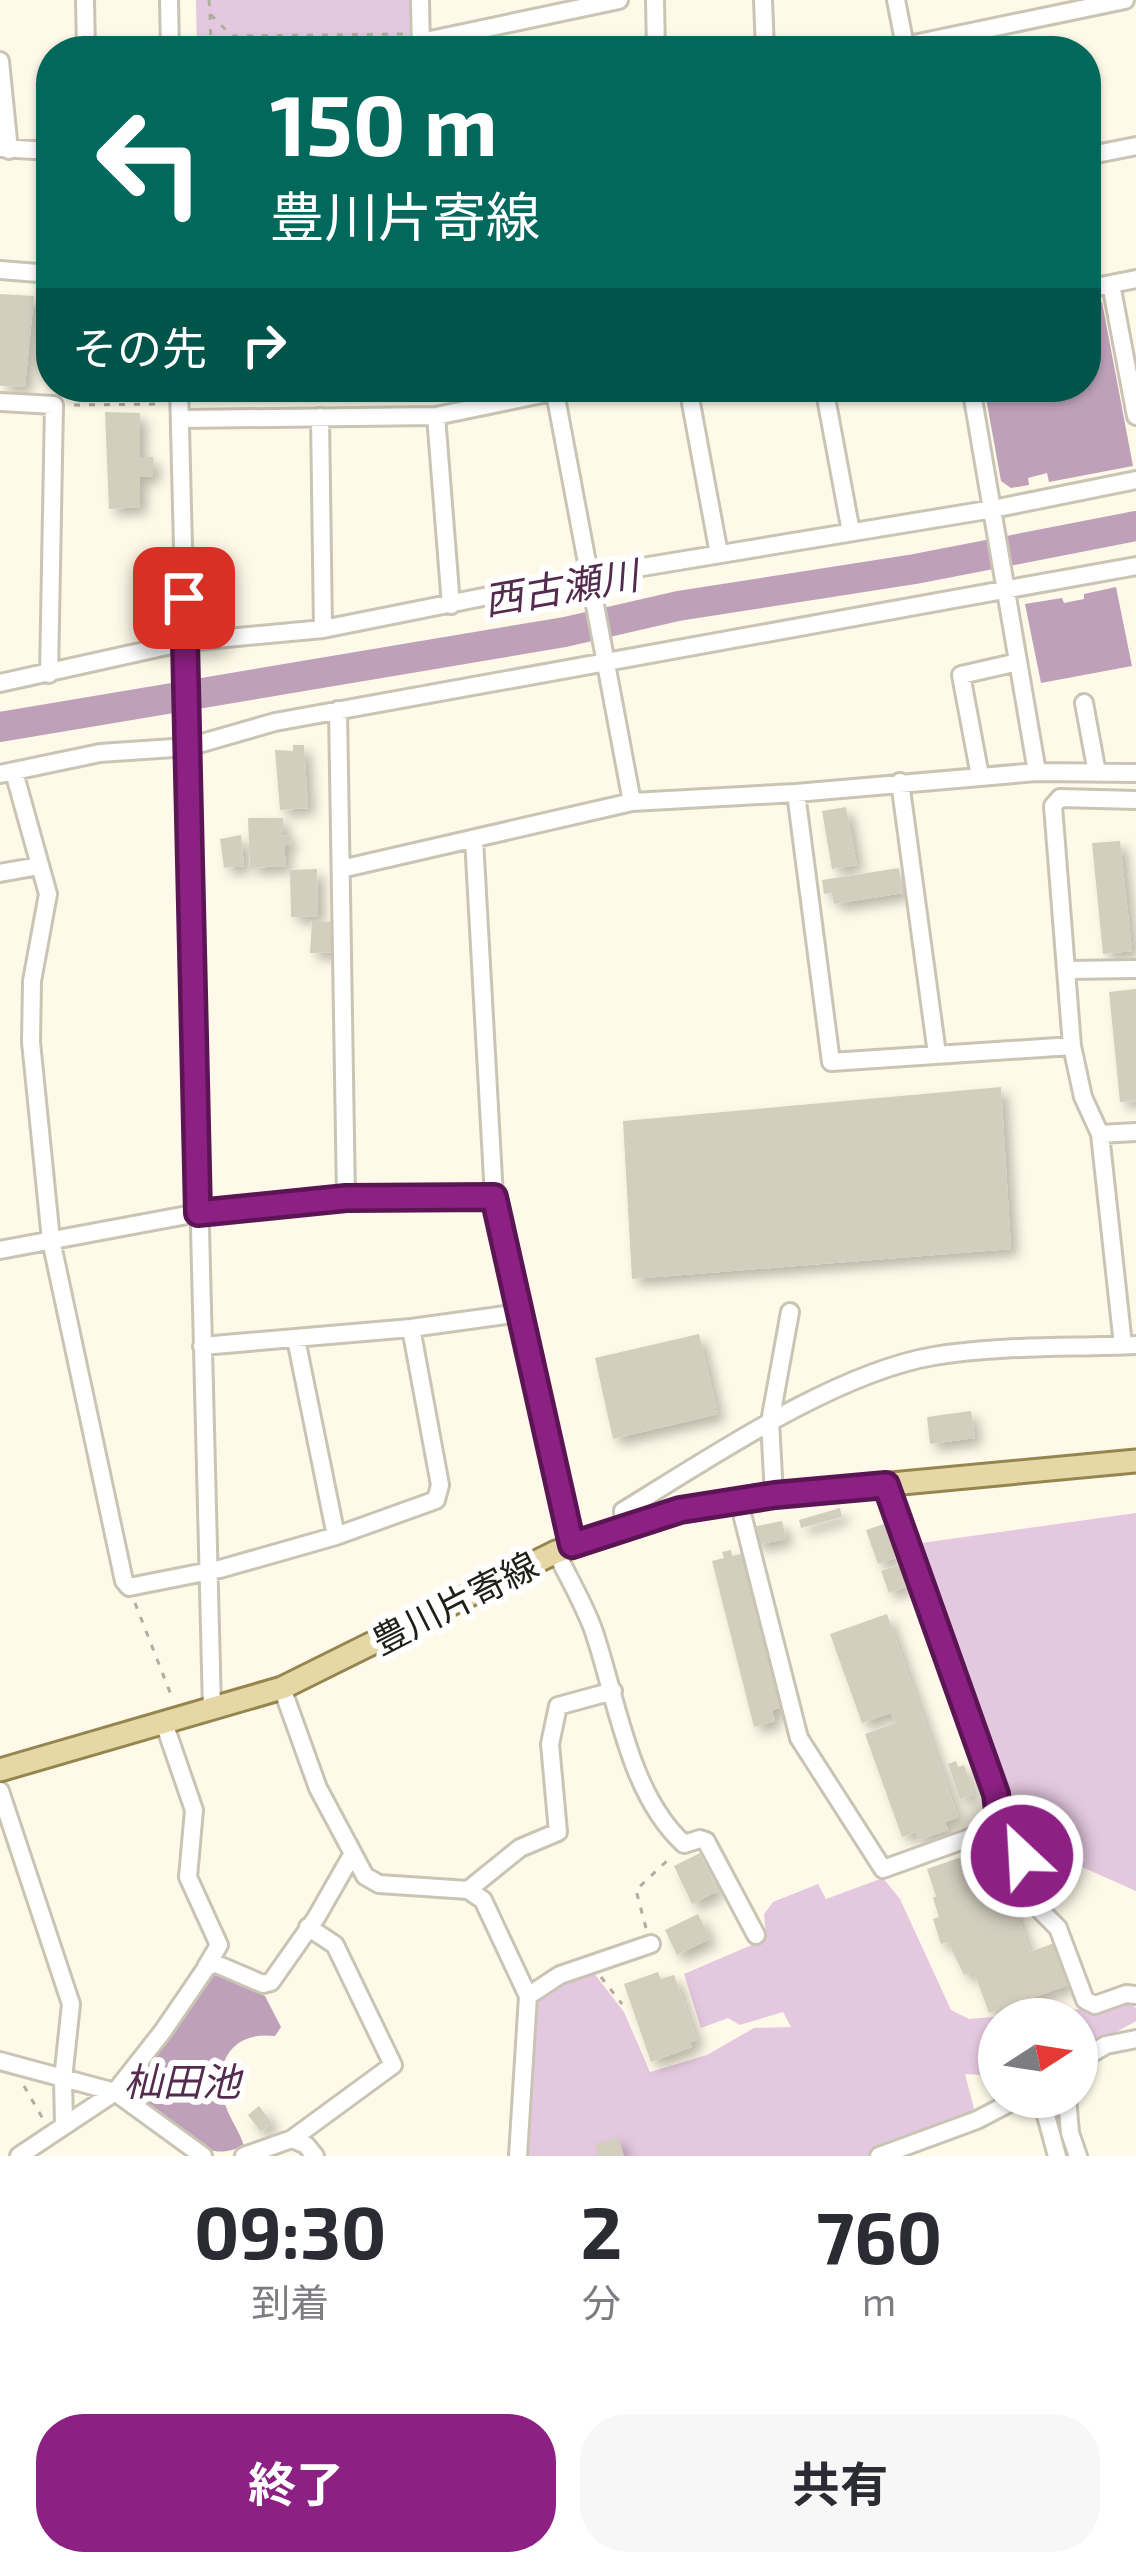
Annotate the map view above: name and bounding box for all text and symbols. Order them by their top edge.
text: 150 m [270,72,498,173]
icon: left [72,84,228,240]
text: 豊川片寄線 [270,183,540,248]
icon: right [231,312,297,378]
text: その先 [72,320,207,374]
pin [133,547,235,649]
water label: 西古瀬川 [480,549,646,623]
icon: arrive [151,565,217,631]
street label: 豊川片寄線 [364,1542,544,1662]
position arrow [959,1793,1085,1919]
north arrow [978,1998,1098,2118]
map controls [978,1998,1098,2118]
water label: 杣田池 [123,2057,244,2104]
text: 09:30 [194,2187,387,2273]
text: 2 [580,2187,622,2273]
text: 760 [816,2192,942,2278]
text: m [862,2277,896,2324]
text: 到着 [251,2278,329,2325]
text: 分 [582,2278,621,2325]
button: 終了 [36,2414,556,2552]
button: 共有 [580,2414,1100,2552]

